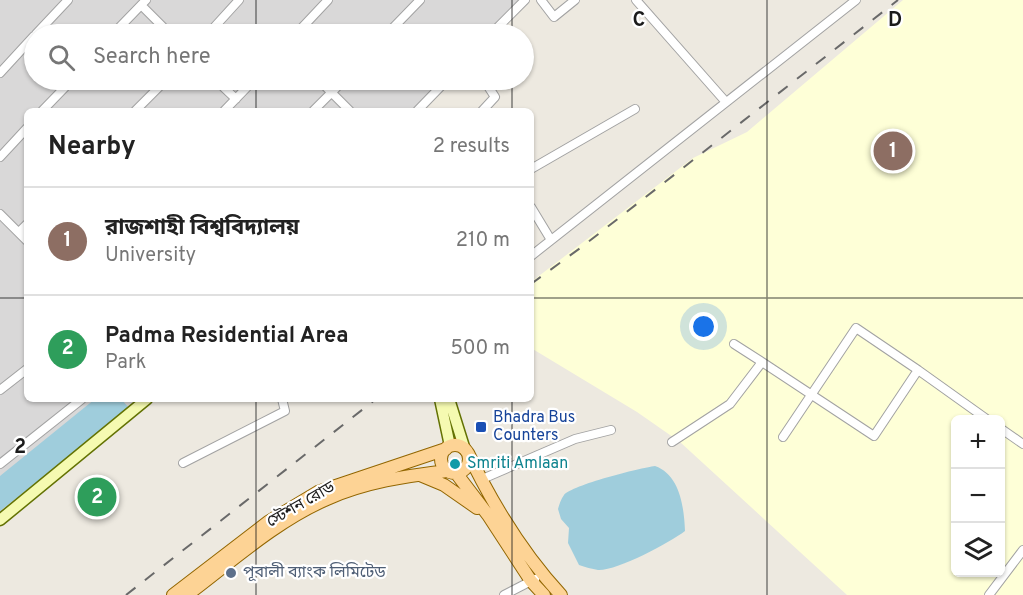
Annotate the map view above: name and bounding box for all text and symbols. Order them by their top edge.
text: C [633,8,645,34]
text: D [888,8,902,34]
search box [24,24,534,90]
icon: search [45,41,78,74]
text: Search here [93,44,211,71]
pin: 1 [874,128,912,174]
text: Nearby [48,131,136,164]
text: 2 results [433,134,510,160]
text: রাজশাহী বিশ্ববিদ্যালয় [105,215,299,242]
text: 1 [64,228,72,254]
text: 210 m [456,228,510,254]
text: University [105,243,196,269]
your location [689,312,718,341]
text: Padma Residential Area [105,323,348,350]
text: 2 [61,336,74,362]
text: 500 m [450,336,510,362]
text: Park [105,350,146,376]
place label: Bhadra Bus Counters [493,408,575,446]
map controls [951,415,1005,577]
button: + [951,415,1005,469]
marker: Bhadra Bus Counters [474,420,488,434]
text: 2 [14,435,26,461]
place label: Smriti Amlaan [467,454,568,474]
marker: Smriti Amlaan [448,457,462,471]
button: − [951,469,1005,523]
pin: 2 [78,474,116,520]
street label: স্টেশন রোড [263,476,339,533]
button: layers [951,523,1005,577]
place label: পূবালী ব্যাংক লিমিটেড [243,562,386,583]
marker: পূবালী ব্যাংক লিমিটেড [224,566,238,580]

